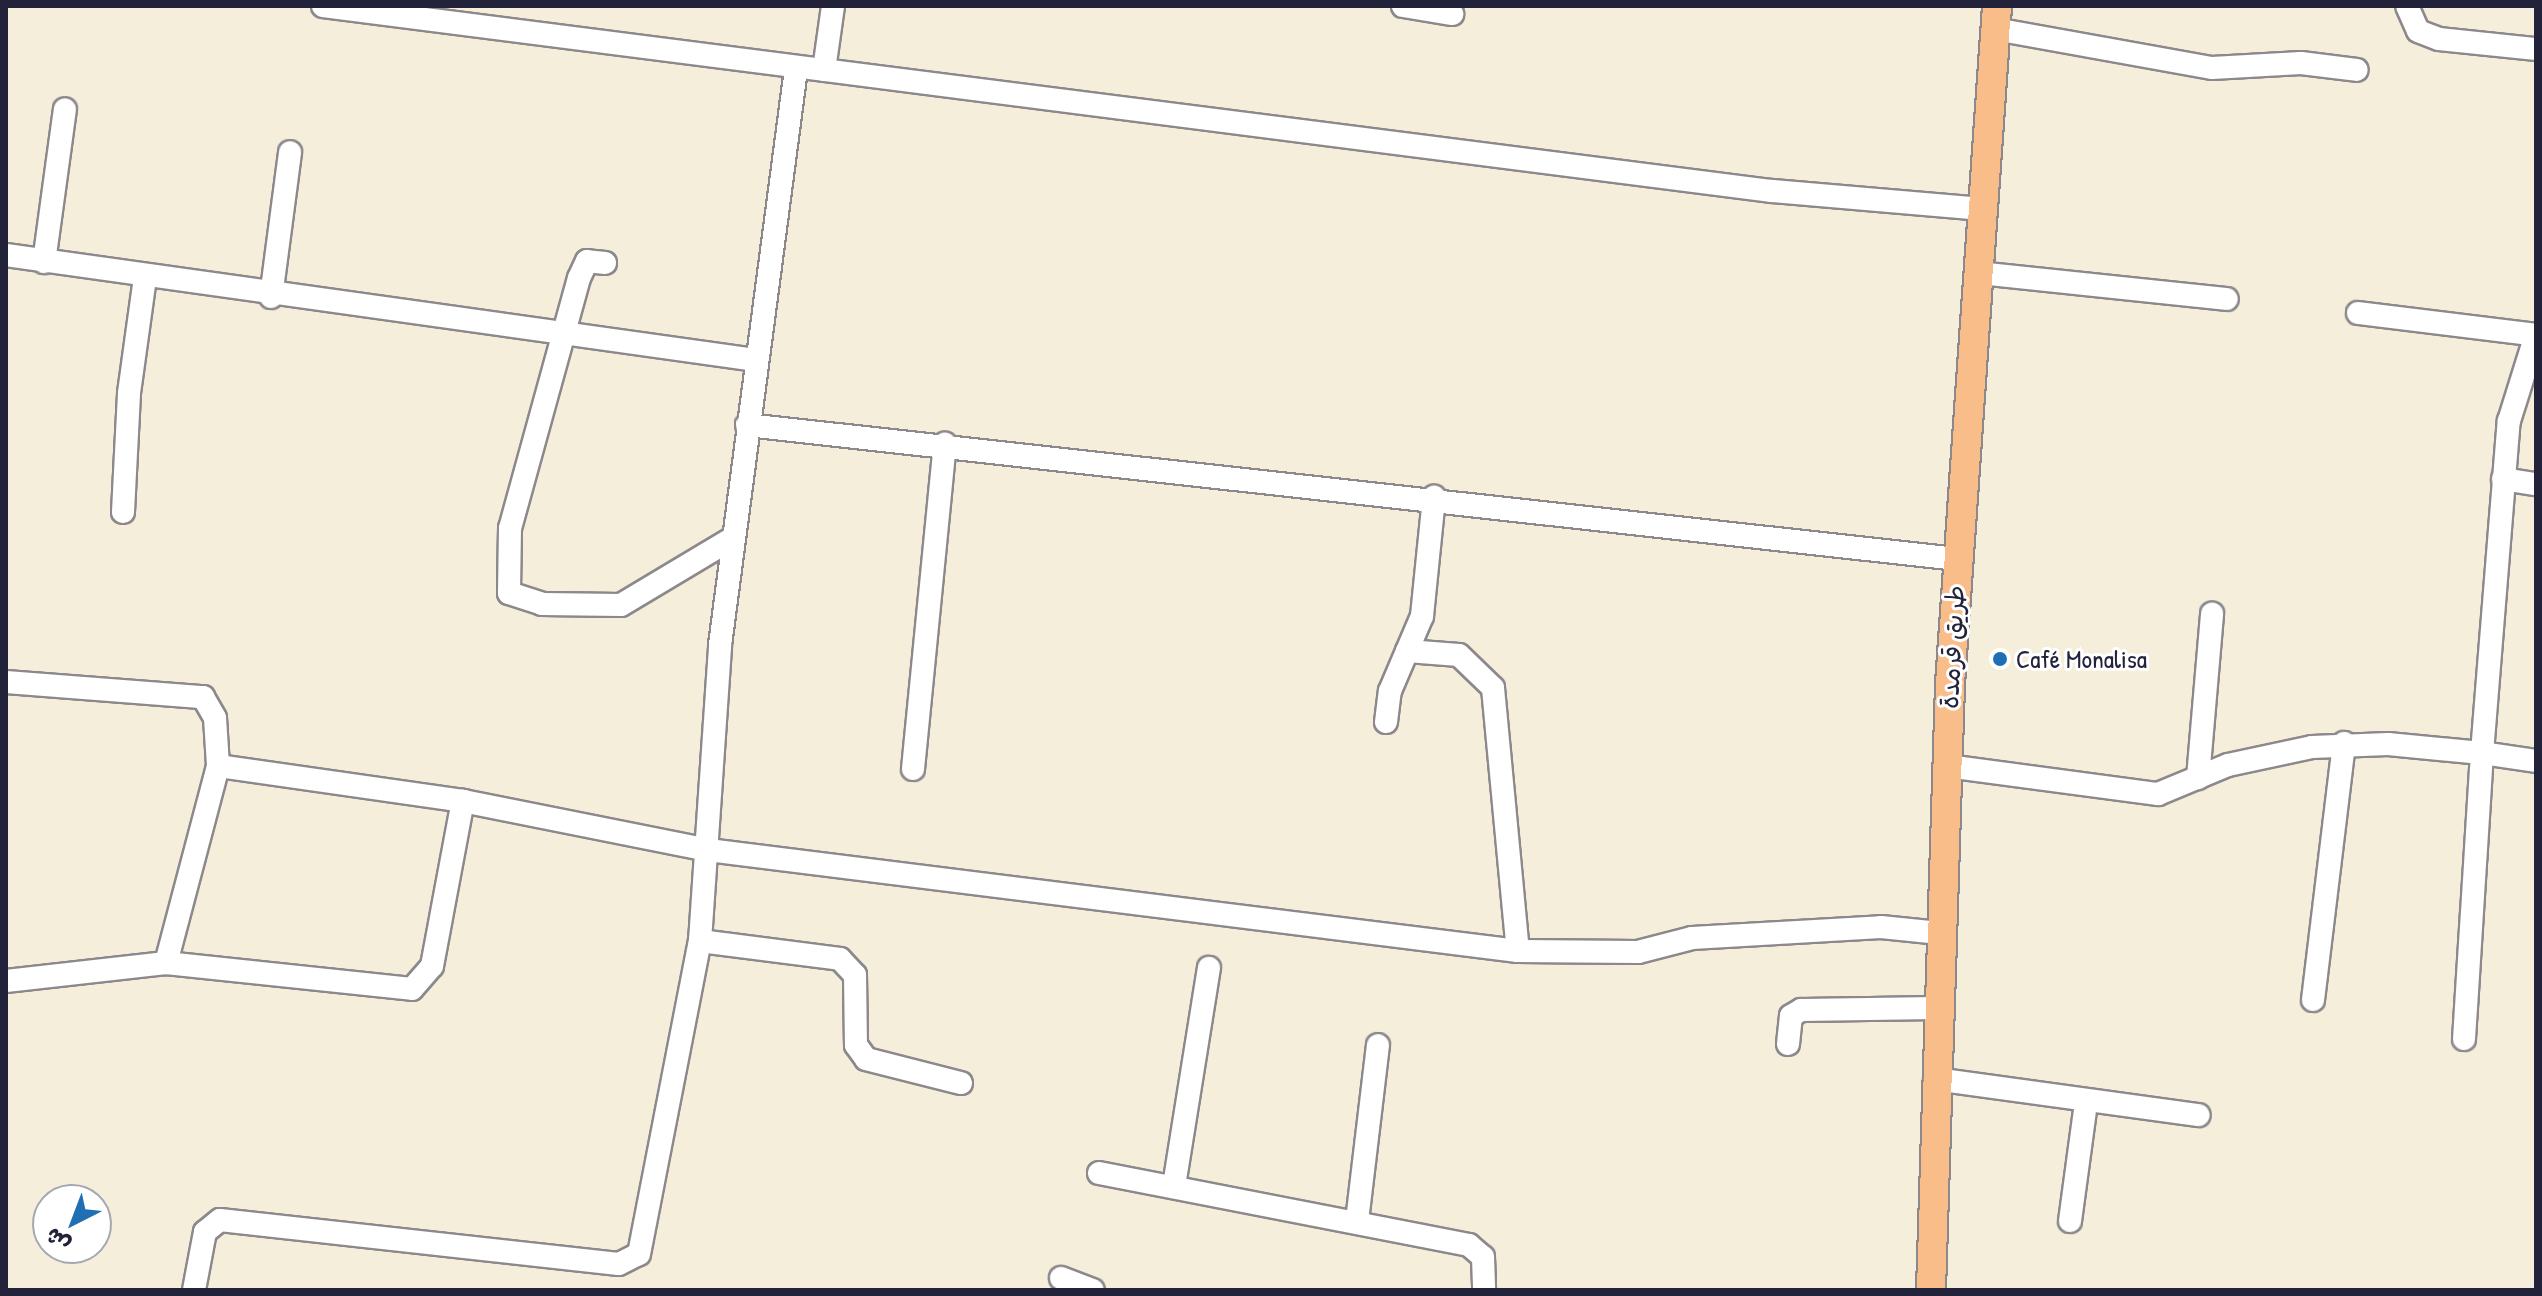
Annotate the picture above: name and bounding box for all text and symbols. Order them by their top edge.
street label: طريق قرمدة [1933,584,1971,710]
place label: Café Monalisa [2016,643,2147,675]
marker: Café Monalisa [1991,650,2009,668]
north arrow [32,1184,112,1264]
text: ش [38,1221,76,1260]

